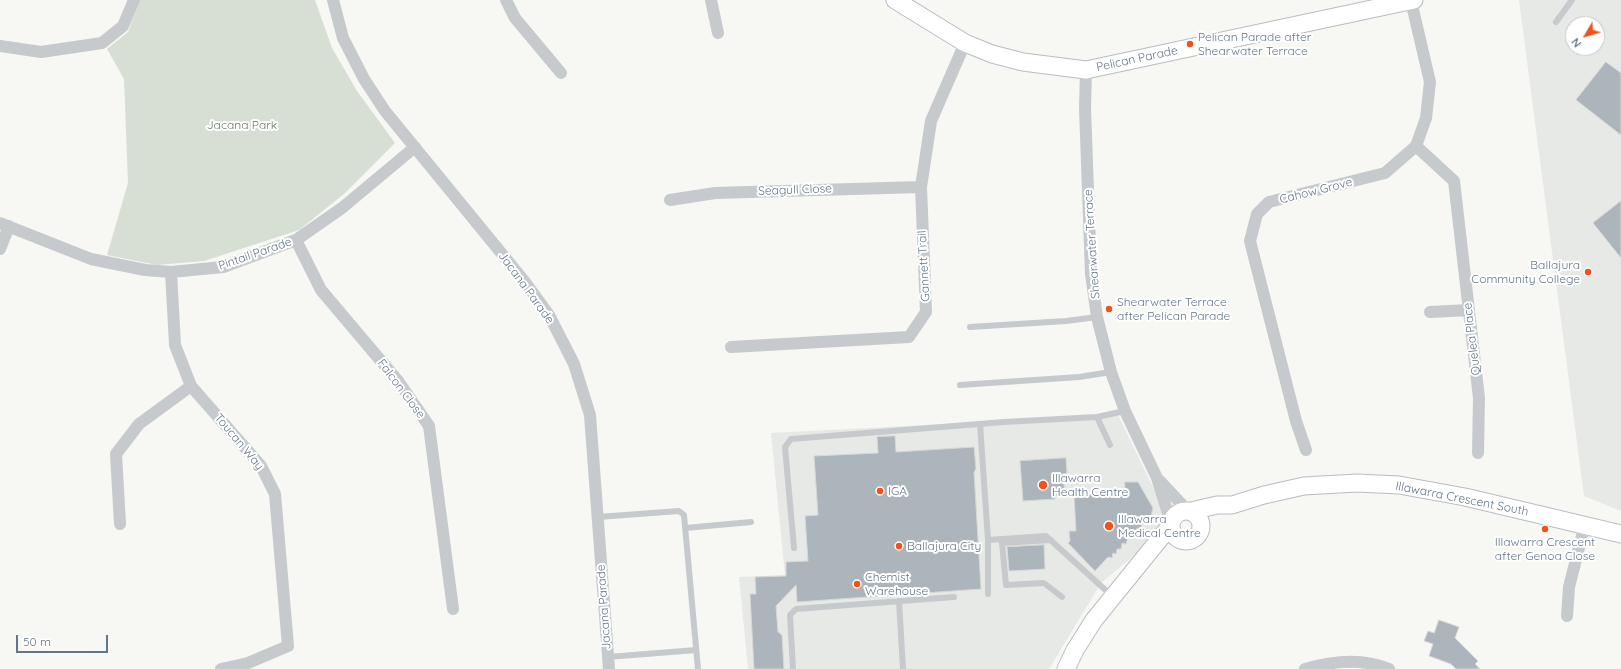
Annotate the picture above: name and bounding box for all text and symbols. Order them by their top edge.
north arrow [1565,16,1605,56]
place label: Pelican Parade after Shearwater Terrace [1198,30,1311,58]
text: N [1568,35,1584,50]
marker: Pelican Parade after Shearwater Terrace [1185,39,1195,49]
street label: Pelican Parade [1095,43,1179,75]
park label: Jacana Park [207,118,277,132]
street label: Cahow Grove [1278,175,1354,207]
street label: Seagull Close [758,182,832,198]
street label: Shearwater Terrace [1081,189,1103,299]
street label: Gannett Trail [915,230,933,302]
street label: Pintail Parade [216,235,294,273]
street label: Jacana Parade [495,249,557,327]
place label: Ballajura Community College [1471,258,1580,286]
marker: Ballajura Community College [1583,267,1593,277]
place label: Shearwater Terrace after Pelican Parade [1117,295,1230,323]
street label: Quelea Place [1460,302,1484,376]
marker: Shearwater Terrace after Pelican Parade [1104,304,1114,314]
street label: Falcon Close [374,357,428,421]
street label: Toucan Way [211,411,267,473]
place label: Illawarra Health Centre [1052,471,1128,499]
marker: Illawarra Health Centre [1037,479,1049,491]
street label: Illawarra Crescent South [1394,479,1530,519]
place label: IGA [888,484,907,498]
marker: IGA [875,486,885,496]
place label: Illawarra Medical Centre [1118,512,1201,540]
marker: Illawarra Medical Centre [1103,520,1115,532]
marker: Illawarra Crescent after Genoa Close [1540,524,1550,534]
place label: Illawarra Crescent after Genoa Close [1495,535,1595,563]
place label: Ballajura City [907,539,981,553]
marker: Ballajura City [894,541,904,551]
street label: Jacana Parade [594,564,614,650]
place label: Chemist Warehouse [865,570,928,598]
marker: Chemist Warehouse [852,579,862,589]
scale bar [18,627,110,653]
text: 50 m [23,634,51,649]

